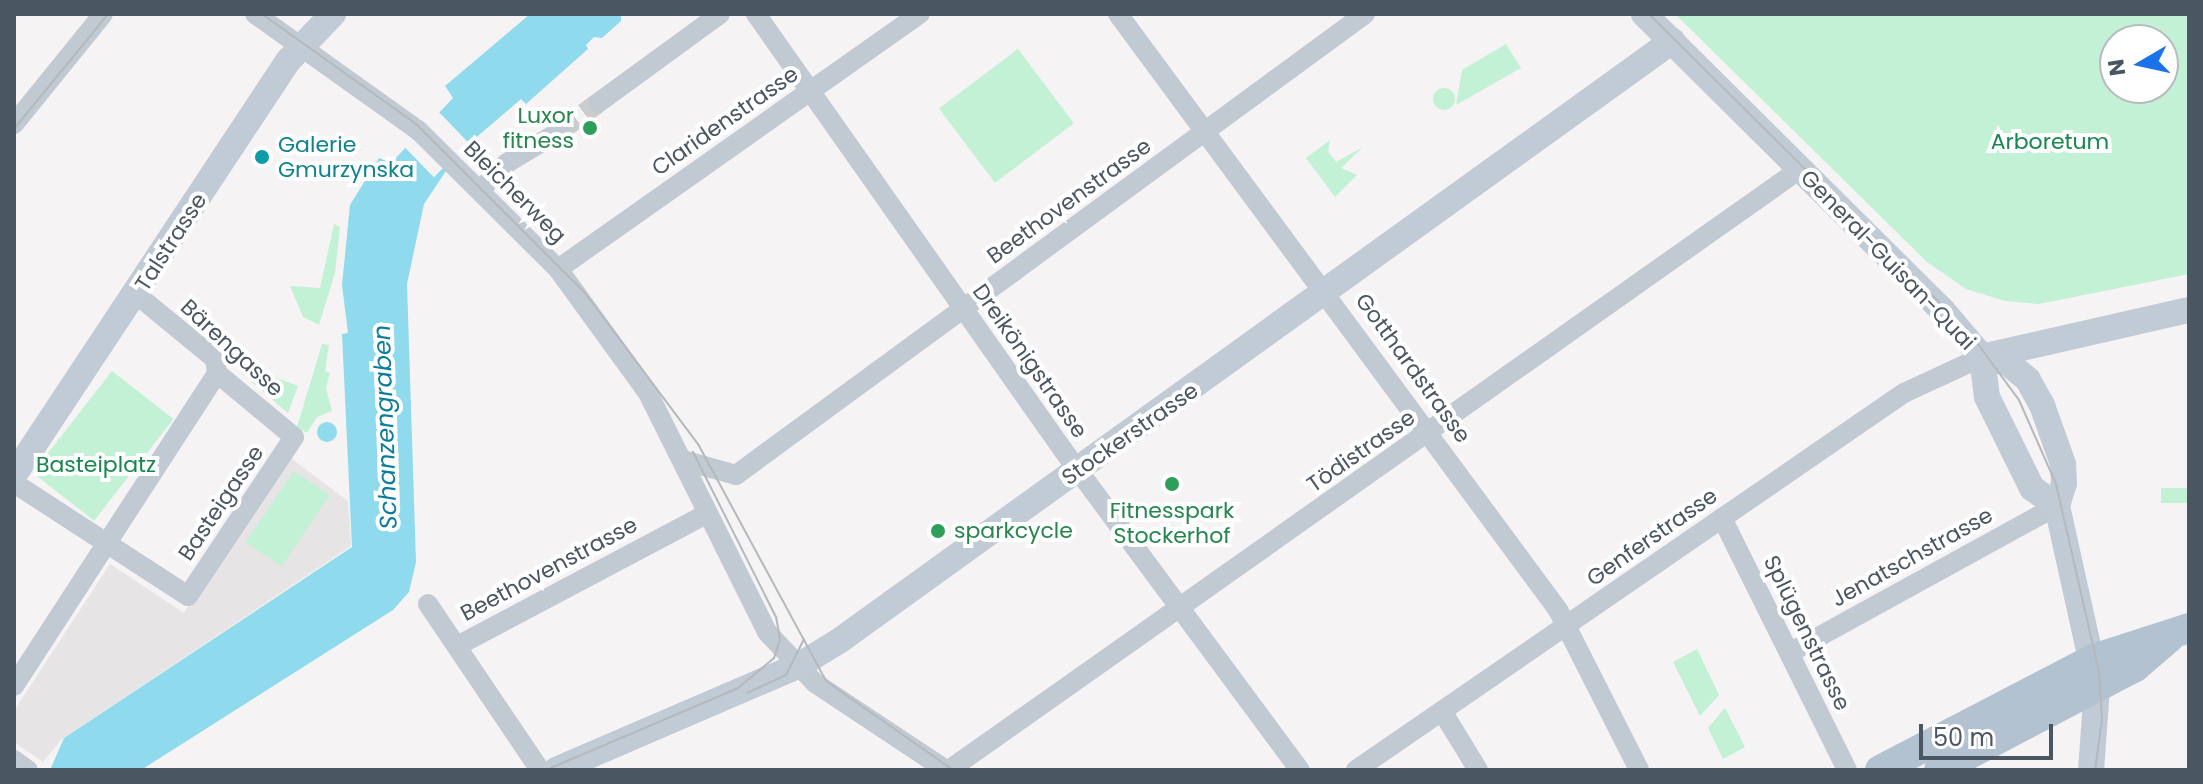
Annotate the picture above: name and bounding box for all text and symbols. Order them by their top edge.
north arrow [2099,24,2179,104]
text: N [2100,57,2133,78]
street label: Claridenstrasse [647,61,803,181]
place label: Luxor fitness [503,102,574,154]
marker: Luxor fitness [581,119,599,137]
park label: Arboretum [1991,129,2109,155]
place label: Galerie Gmurzynska [278,131,414,182]
street label: Beethovenstrasse [982,133,1156,269]
street label: Bleicherweg [458,135,572,249]
marker: Galerie Gmurzynska [253,148,271,166]
street label: General-Guisan-Quai [1795,165,1981,355]
street label: Talstrasse [130,188,212,296]
street label: Dreikönigstrasse [967,279,1093,443]
street label: Gotthardstrasse [1350,288,1476,448]
street label: Bärengasse [175,294,289,402]
water label: Schanzengraben [367,324,403,530]
street label: Stockerstrasse [1057,377,1203,491]
street label: Tödistrasse [1302,404,1420,498]
street label: Basteigasse [173,440,269,566]
park label: Basteiplatz [36,452,156,478]
marker: Fitnesspark Stockerhof [1163,475,1181,493]
street label: Genferstrasse [1582,482,1722,592]
place label: Fitnesspark Stockerhof [1110,497,1234,548]
street label: Jenatschstrasse [1827,502,1997,612]
street label: Beethovenstrasse [456,511,642,627]
place label: sparkcycle [954,518,1073,544]
marker: sparkcycle [929,522,947,540]
street label: Splügenstrasse [1758,551,1856,715]
scale bar [1923,708,2057,758]
text: 50 m [1933,721,1994,754]

